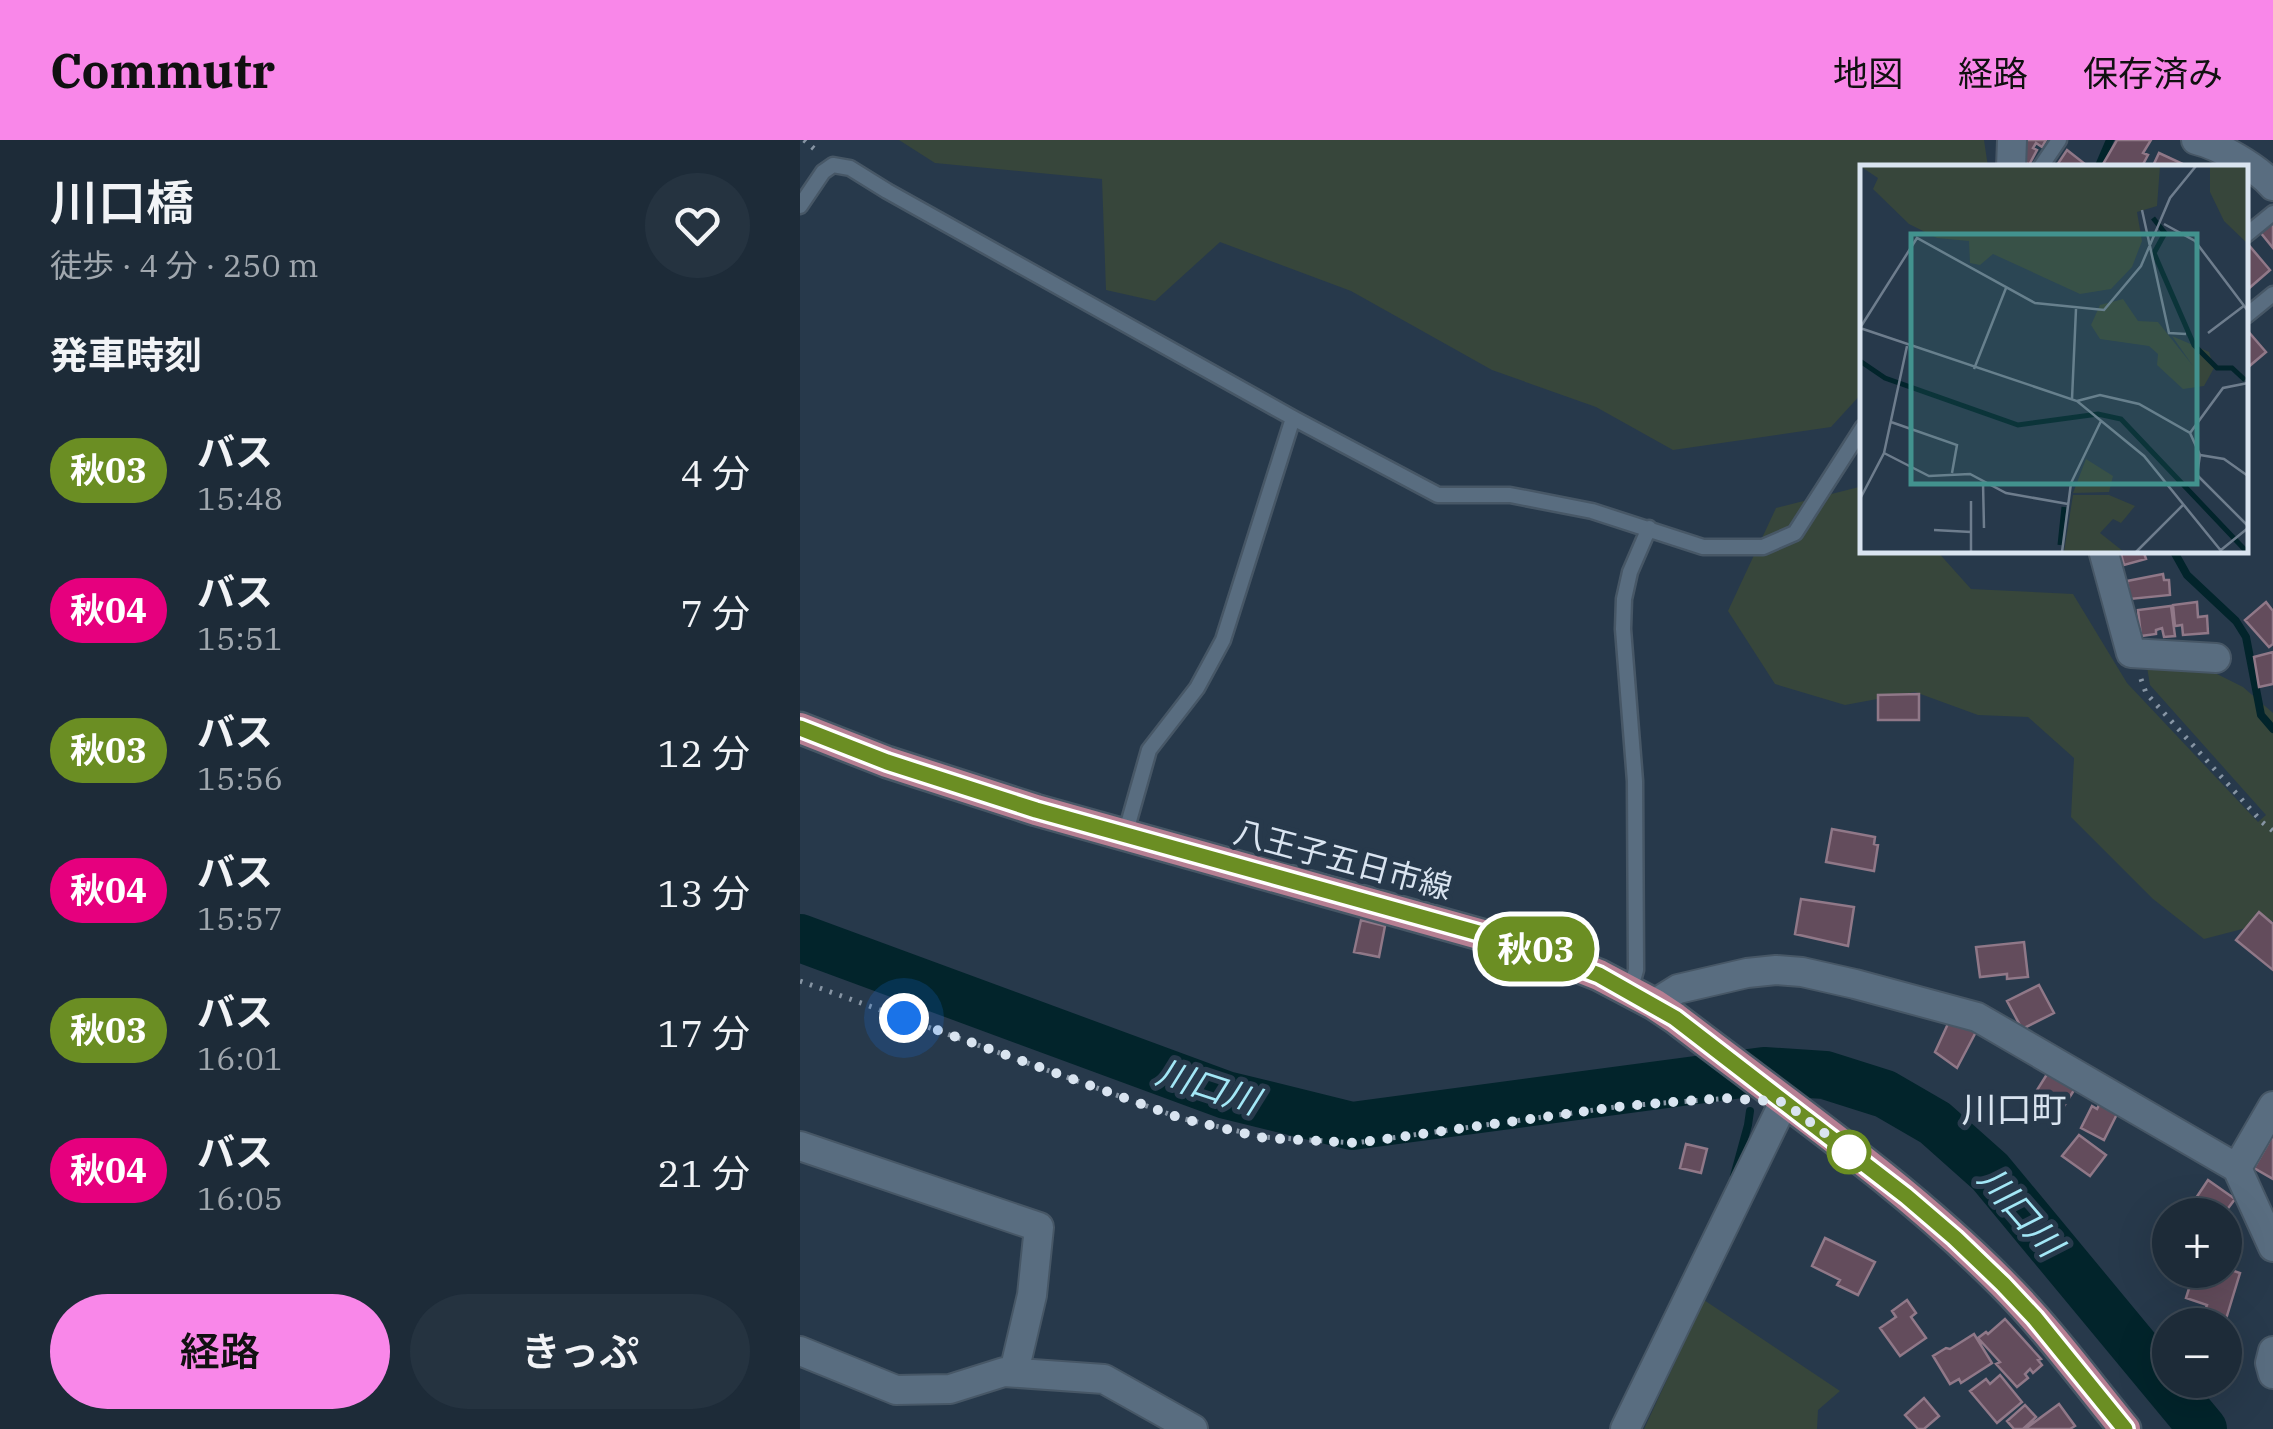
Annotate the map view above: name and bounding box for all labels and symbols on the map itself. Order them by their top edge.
inset map [1860,165,2248,552]
street label: 八王子五日市線 [1229,810,1457,908]
line badge: 秋03 [1478,916,1594,982]
your location [879,993,929,1043]
water label: 川口川 [1151,1048,1269,1125]
district label: 川口町 [1961,1086,2067,1132]
unlabelled marker [1828,1131,1870,1173]
water label: 川口川 [1969,1156,2075,1269]

